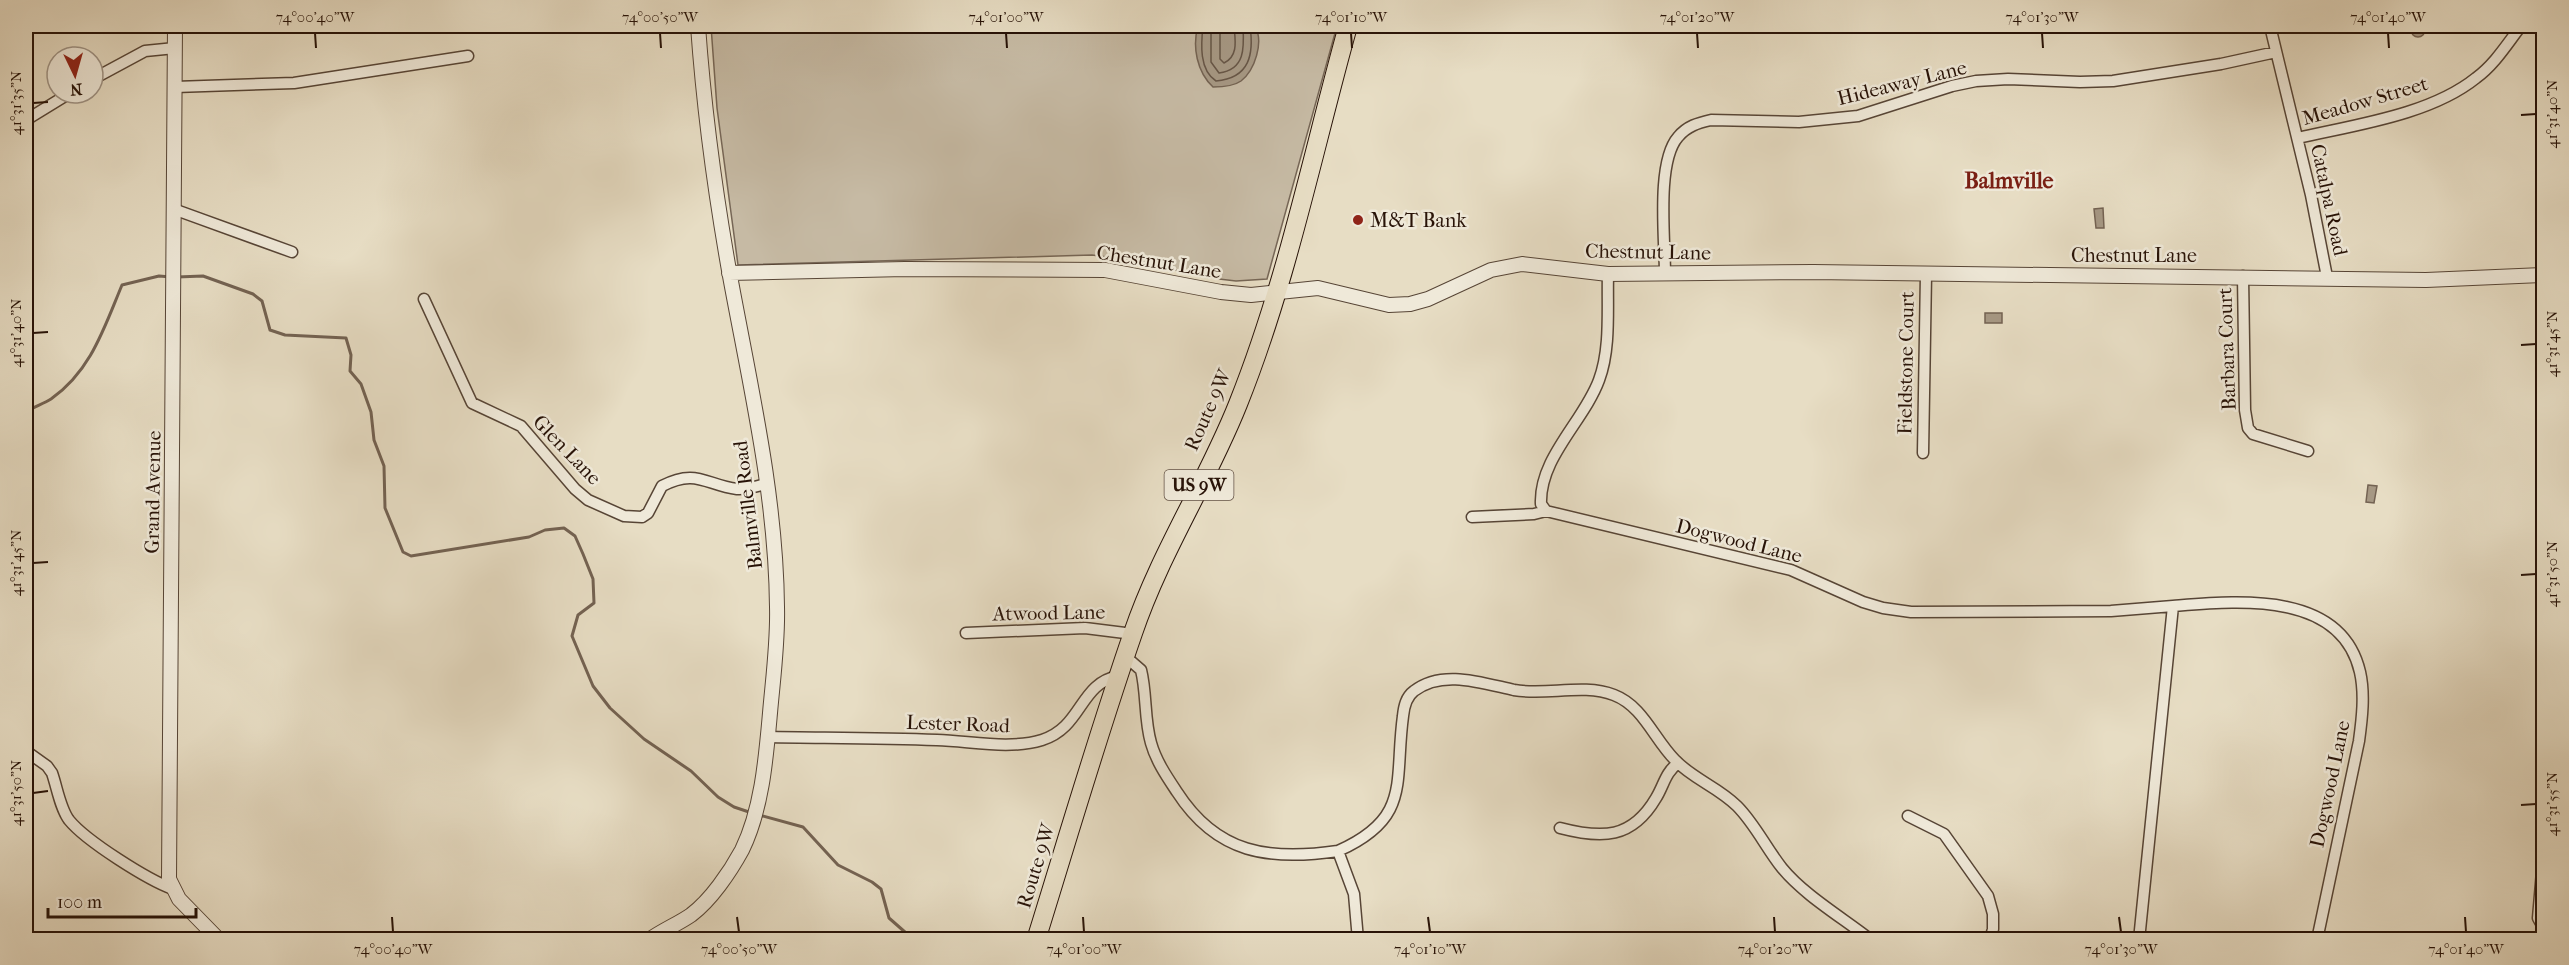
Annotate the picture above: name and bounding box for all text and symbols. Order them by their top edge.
text: 74°00'40"W [276,8,356,26]
text: 74°00'50"W [622,8,699,26]
text: 74°01'00"W [968,8,1045,26]
text: 74°01'10"W [1315,8,1388,26]
text: 74°01'20"W [1660,8,1736,26]
text: 74°01'30"W [2006,8,2080,26]
text: 74°01'40"W [2350,8,2427,26]
north arrow [45,45,105,105]
street label: Hideaway Lane [1835,56,1969,110]
text: 41°31'35"N [7,70,25,135]
street label: Meadow Street [2299,72,2431,130]
text: N [69,79,83,100]
text: 41°31'40"N [2543,79,2561,148]
street label: Catalpa Road [2306,142,2352,259]
district label: Balmville [1965,168,2054,194]
place label: M&T Bank [1370,209,1467,232]
marker: M&T Bank [1351,213,1365,227]
street label: Chestnut Lane [1585,239,1711,265]
street label: Chestnut Lane [1095,241,1223,283]
street label: Chestnut Lane [2071,244,2197,267]
street label: Barbara Court [2213,287,2241,411]
street label: Fieldstone Court [1893,291,1919,435]
text: 41°31'40"N [7,298,25,367]
text: 41°31'45"N [2543,310,2561,377]
street label: Route 9W [1180,364,1237,454]
street label: Glen Lane [528,410,606,490]
street label: Grand Avenue [140,430,166,554]
street label: Balmville Road [729,438,767,571]
road number: US 9W [1164,470,1234,500]
street label: Dogwood Lane [1674,514,1805,568]
text: 41°31'45"N [7,529,25,596]
text: 41°31'50"N [2543,540,2561,607]
street label: Atwood Lane [991,601,1106,625]
street label: Lester Road [906,711,1011,737]
street label: Dogwood Lane [2305,718,2355,850]
text: 41°31'50"N [7,759,25,826]
text: 41°31'55"N [2543,771,2561,836]
street label: Route 9W [1012,820,1060,911]
scale bar [48,881,196,919]
text: 100 m [57,892,102,913]
text: 74°00'40"W [354,940,434,958]
text: 74°00'50"W [701,940,778,958]
text: 74°01'00"W [1046,940,1123,958]
text: 74°01'10"W [1394,940,1467,958]
text: 74°01'20"W [1738,940,1814,958]
text: 74°01'30"W [2085,940,2159,958]
text: 74°01'40"W [2428,940,2505,958]

